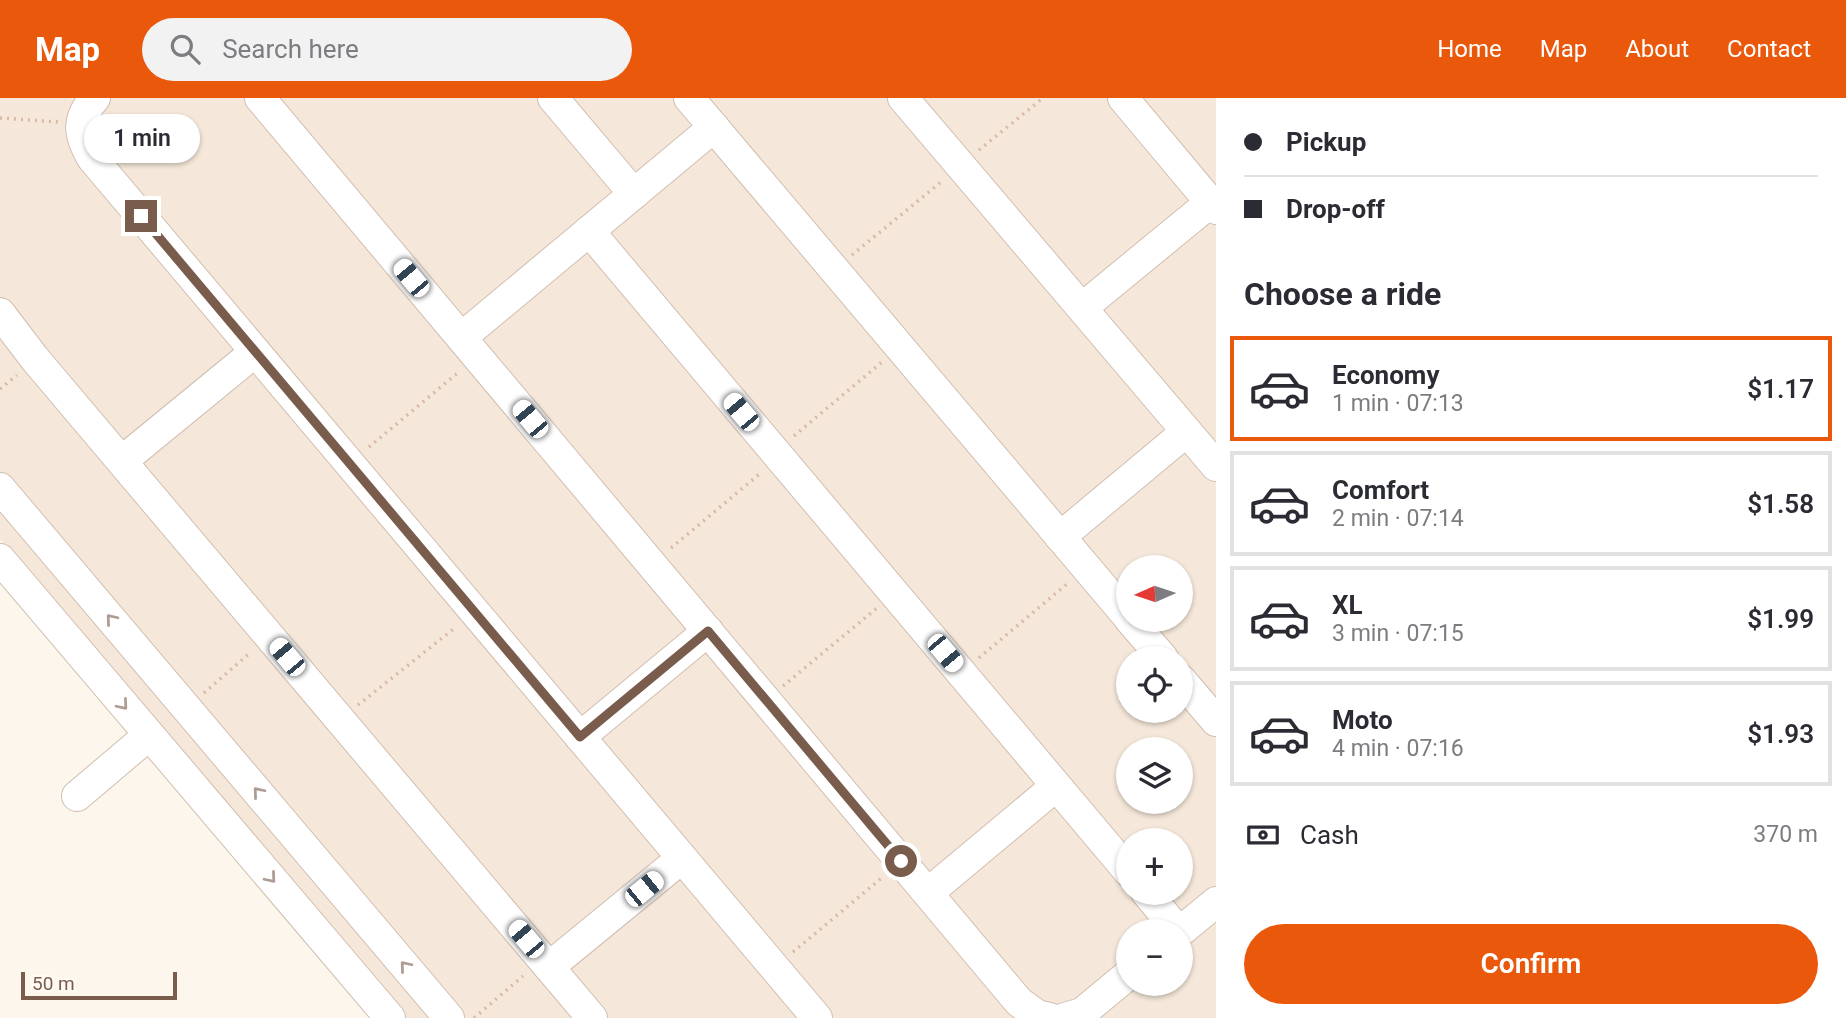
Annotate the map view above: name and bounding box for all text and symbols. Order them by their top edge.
search box [142,18,632,81]
text: Map [35,30,100,69]
icon: search [166,30,204,68]
text: Search here [222,34,359,64]
text: Home [1437,35,1502,63]
text: Map [1540,35,1587,63]
text: About [1625,35,1689,63]
text: Contact [1727,35,1811,63]
callout: 1 min [83,115,199,164]
text: 1 min [113,125,171,152]
text: Pickup [1286,127,1366,157]
text: Drop-off [1286,194,1385,224]
route end [125,200,157,232]
car [390,255,433,301]
text: Choose a ride [1244,275,1441,313]
icon: car [1248,357,1311,420]
text: Economy [1332,360,1439,390]
text: $1.17 [1747,374,1814,404]
car [720,389,763,435]
text: 1 min · 07:13 [1332,390,1464,417]
car [509,396,552,442]
icon: car [1248,472,1311,535]
text: Comfort [1332,475,1429,505]
text: $1.58 [1747,489,1814,519]
text: 2 min · 07:14 [1332,505,1464,532]
north arrow [1116,555,1194,632]
map controls [1116,555,1193,996]
icon: car [1248,587,1311,650]
text: XL [1332,590,1363,620]
text: $1.99 [1747,604,1814,634]
one-way arrow [107,614,119,627]
text: 3 min · 07:15 [1332,620,1464,647]
car [924,630,967,676]
car [266,634,309,680]
button: locate [1116,646,1193,723]
one-way arrow [115,696,127,709]
icon: car [1248,702,1311,765]
text: Moto [1332,705,1393,735]
text: $1.93 [1747,719,1814,749]
text: 4 min · 07:16 [1332,735,1464,762]
button: layers [1116,737,1193,814]
one-way arrow [254,788,266,801]
icon: cash [1244,816,1282,854]
text: Cash [1300,820,1359,850]
text: 370 m [1753,821,1818,848]
button: + [1116,828,1193,905]
route start [885,845,917,877]
car [622,868,667,910]
one-way arrow [263,870,275,883]
car [505,916,548,962]
button: − [1116,919,1193,996]
button: Confirm [1244,924,1818,1004]
one-way arrow [401,961,413,974]
scale bar [21,969,177,1001]
text: 50 m [32,972,75,995]

